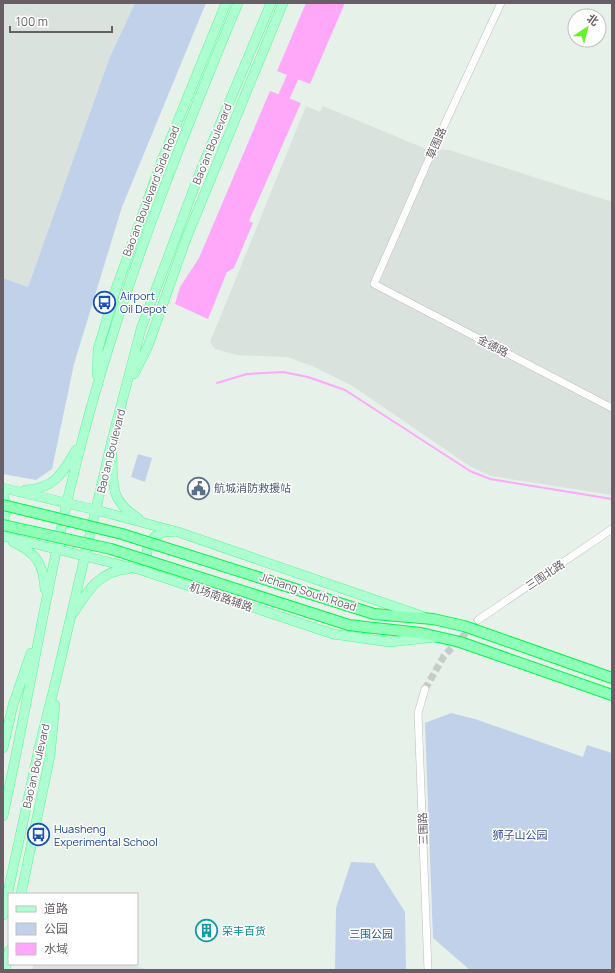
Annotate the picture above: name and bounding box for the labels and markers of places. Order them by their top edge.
place label: Airport Oil Depot [120,288,166,316]
bus stop icon: Airport Oil Depot [91,289,117,315]
public building icon: 航城消防救援站 [185,475,211,501]
place label: 航城消防救援站 [214,480,291,495]
place label: Huasheng Experimental School [54,821,158,849]
bus stop icon: Huasheng Experimental School [26,822,52,848]
building icon: 荣丰百货 [194,918,220,944]
place label: 荣丰百货 [222,923,266,938]

